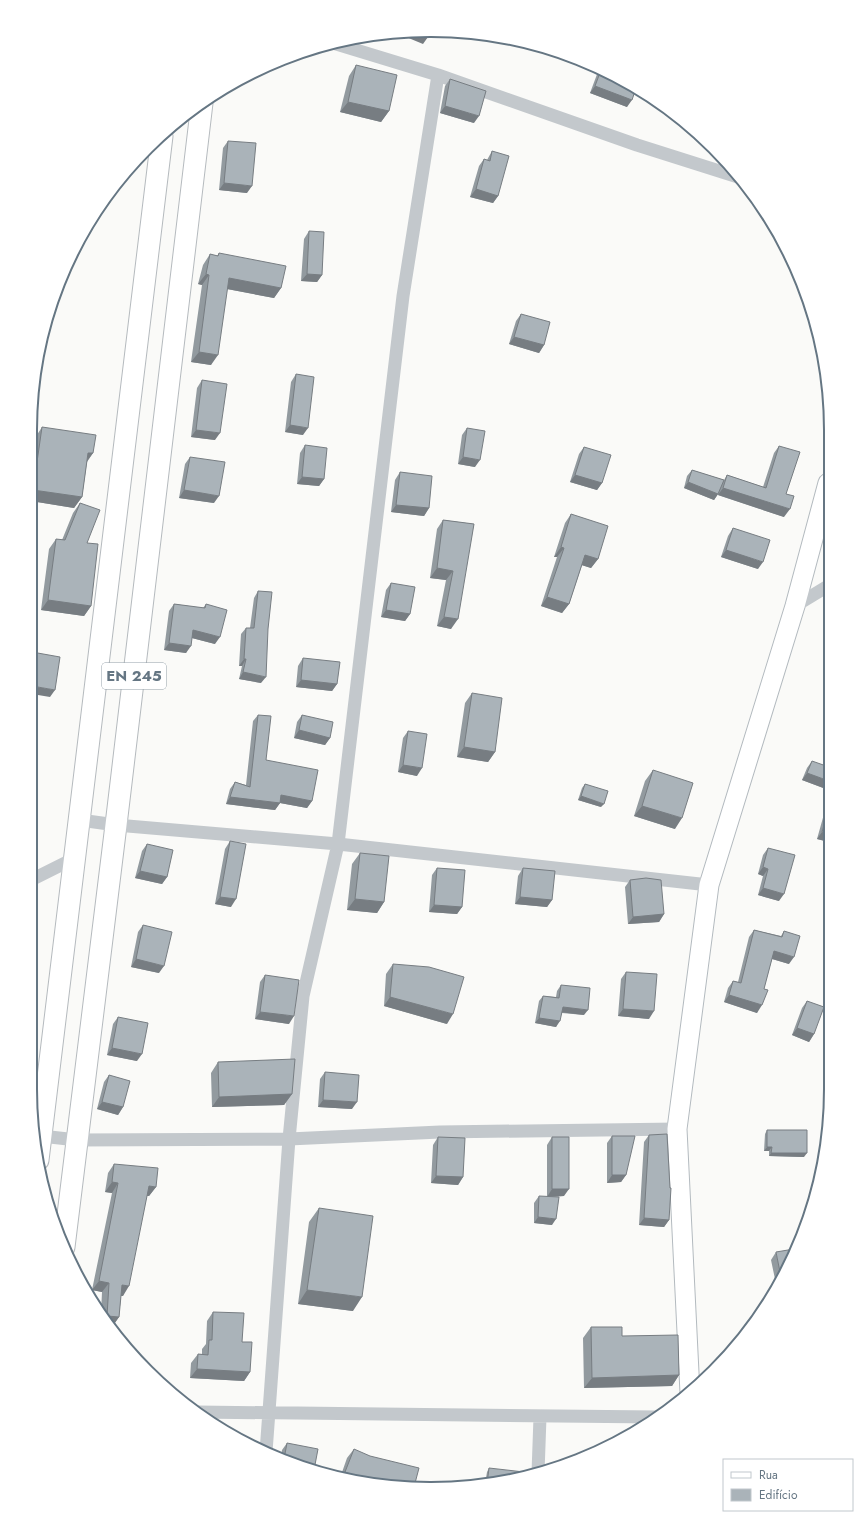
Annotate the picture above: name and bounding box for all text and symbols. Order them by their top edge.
road number: EN 245 [102,663,166,689]
legend [723,1459,853,1511]
text: Rua [759,1466,778,1484]
text: Edifício [759,1486,798,1504]

